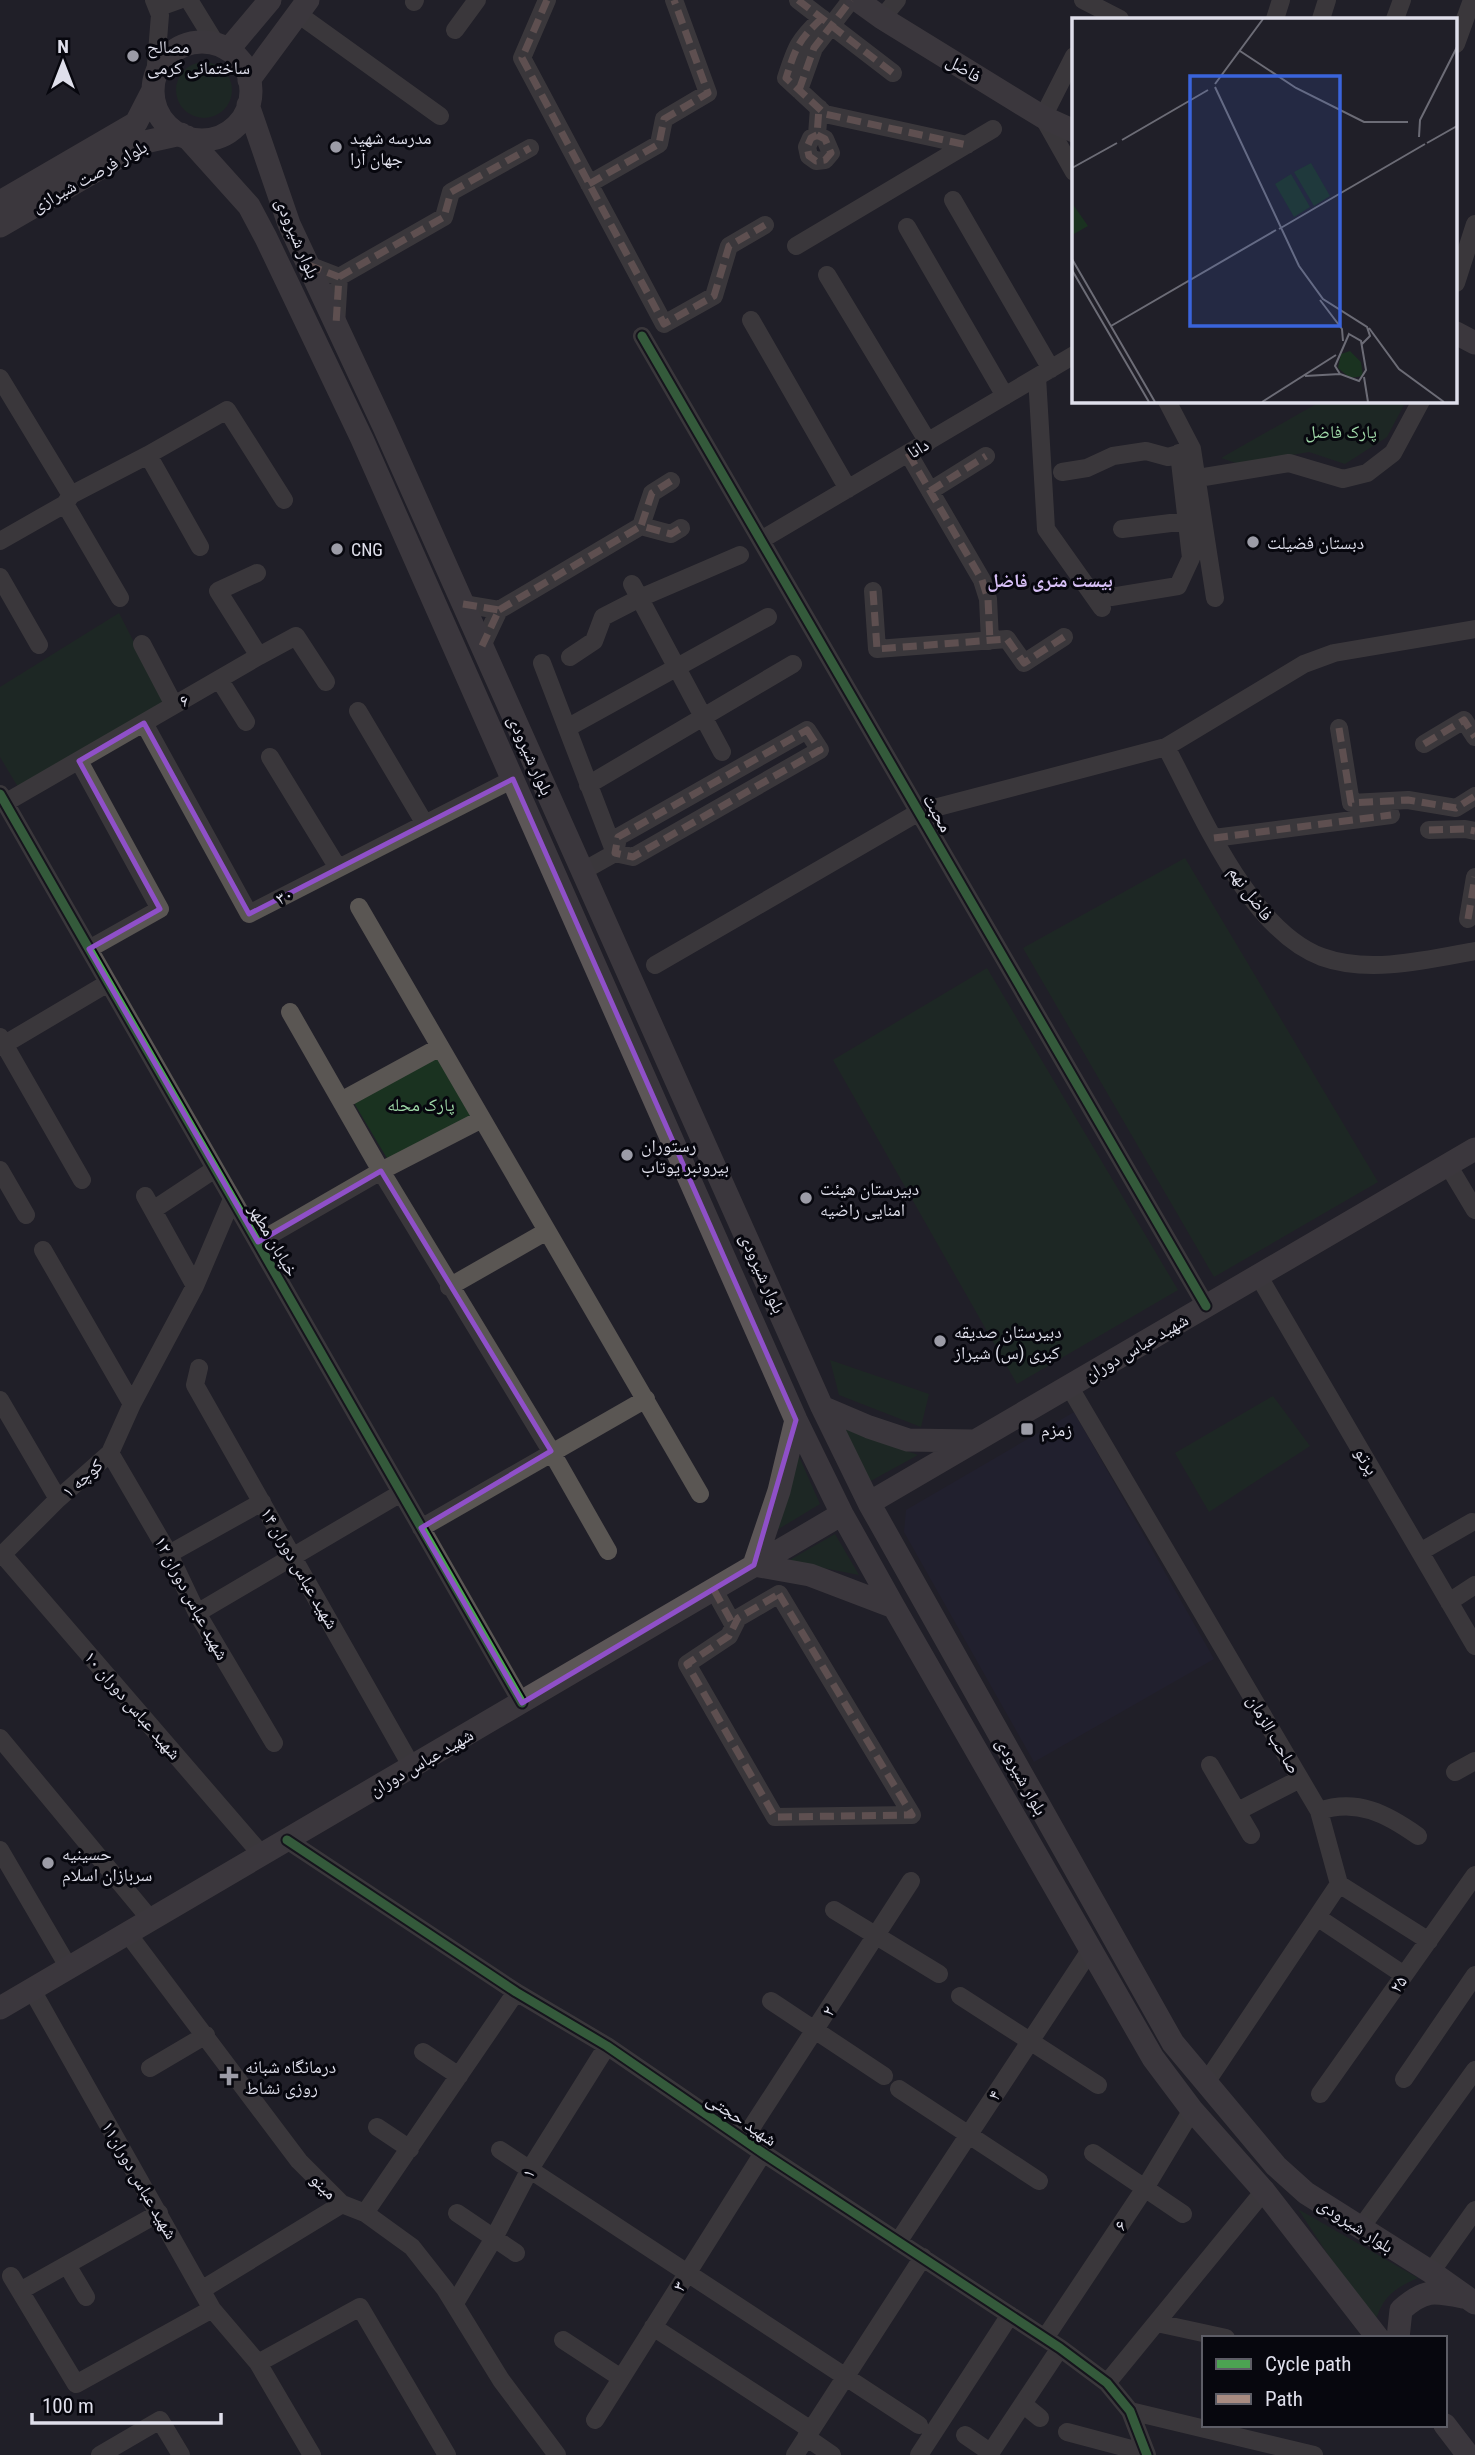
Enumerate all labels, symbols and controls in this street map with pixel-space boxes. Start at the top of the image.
inset map [1072,18,1458,402]
north arrow [28,28,98,98]
text: N [57,35,69,58]
place label: مصالح ساختمانی کرمی [147,36,250,79]
marker: مصالح ساختمانی کرمی [125,48,141,64]
street label: فاضل [942,49,985,88]
place label: مدرسه شهید جهان آرا [350,127,432,170]
street label: بلوار فرصت شیرازی [28,136,151,217]
marker: مدرسه شهید جهان آرا [328,139,344,155]
street label: بلوار شیرودی [271,194,324,282]
park label: پارک فاضل [1305,421,1377,443]
street label: دانا [903,434,933,462]
place label: دبستان فضیلت [1267,532,1364,554]
marker: دبستان فضیلت [1245,534,1261,550]
place label: CNG [351,539,383,560]
marker: CNG [329,541,345,557]
district label: بیست متری فاضل [987,569,1113,592]
street label: ۶ [175,689,193,711]
street label: بلوار شیرودی [503,712,558,799]
street label: محبت [918,790,957,836]
street label: فاضل نهم [1223,862,1278,926]
street label: ۳۰ [272,883,296,909]
park label: پارک محله [387,1094,455,1116]
place label: رستوران بیرونبر یوتاب [641,1135,729,1177]
marker: رستوران بیرونبر یوتاب [619,1147,635,1163]
place label: دبیرستان هیئت امنایی راضیه [820,1178,919,1221]
marker: دبیرستان هیئت امنایی راضیه [798,1190,814,1206]
street label: خیابان مطهر [243,1199,303,1281]
street label: بلوار شیرودی [735,1230,790,1317]
street label: شهید عباس دوران [1080,1309,1192,1386]
place label: دبیرستان صدیقه کبری (س) شیراز [953,1321,1062,1364]
marker: دبیرستان صدیقه کبری (س) شیراز [932,1333,948,1349]
place label: زمزم [1041,1419,1072,1442]
marker: زمزم [1019,1421,1035,1437]
street label: پرتو [1350,1444,1383,1479]
street label: کوچه ۱ [57,1454,108,1502]
street label: شهید عباس دوران ۱۴ [256,1503,343,1633]
street label: شهید عباس دوران ۱۲ [150,1533,233,1664]
street label: شهید عباس دوران ۱۰ [79,1646,186,1764]
street label: صاحب الزمان [1242,1691,1305,1778]
street label: شهید عباس دوران [365,1724,477,1801]
street label: بلوار شیرودی [991,1733,1052,1819]
place label: حسینیه سربازان اسلام [62,1843,152,1887]
marker: حسینیه سربازان اسلام [40,1855,56,1871]
street label: ۲۵ [1385,1971,1411,1997]
street label: ۲ [817,2002,839,2020]
place label: درمانگاه شبانه روزی نشاط [245,2056,336,2099]
marker: درمانگاه شبانه روزی نشاط [219,2066,239,2086]
street label: ۴ [983,2086,1005,2104]
street label: شهید حجتی [702,2088,781,2151]
street label: شهید عباس دوران۱۱ [97,2117,182,2243]
street label: ۱ [517,2164,539,2182]
street label: مینو [306,2169,341,2204]
street label: بلوار شیرودی [1314,2193,1398,2258]
street label: ۶ [1109,2216,1131,2234]
street label: ۳ [668,2277,690,2295]
legend [1202,2336,1447,2427]
text: Cycle path [1265,2352,1351,2376]
scale bar [32,2382,220,2426]
text: Path [1265,2387,1303,2411]
text: 100 m [42,2394,94,2418]

